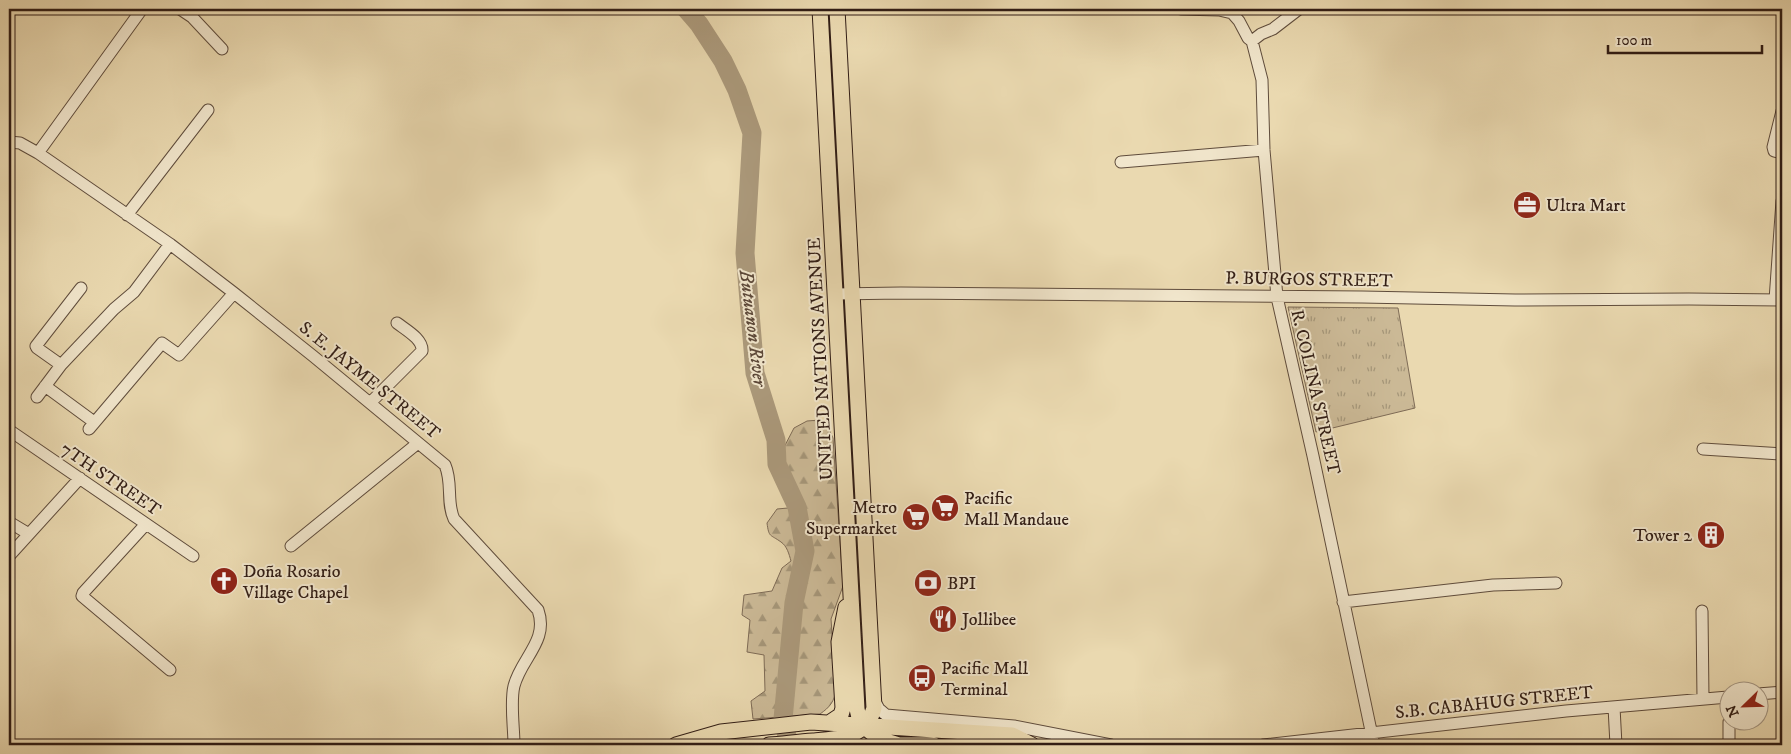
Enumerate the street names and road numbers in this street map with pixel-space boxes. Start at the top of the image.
street label: UNITED NATIONS AVENUE [804,237,838,481]
street label: P. BURGOS STREET [1225,268,1393,292]
street label: R. COLINA STREET [1285,307,1345,477]
street label: S. E. JAYME STREET [294,317,445,445]
street label: 7TH STREET [56,438,165,522]
street label: S.B. CABAHUG STREET [1394,682,1595,724]

